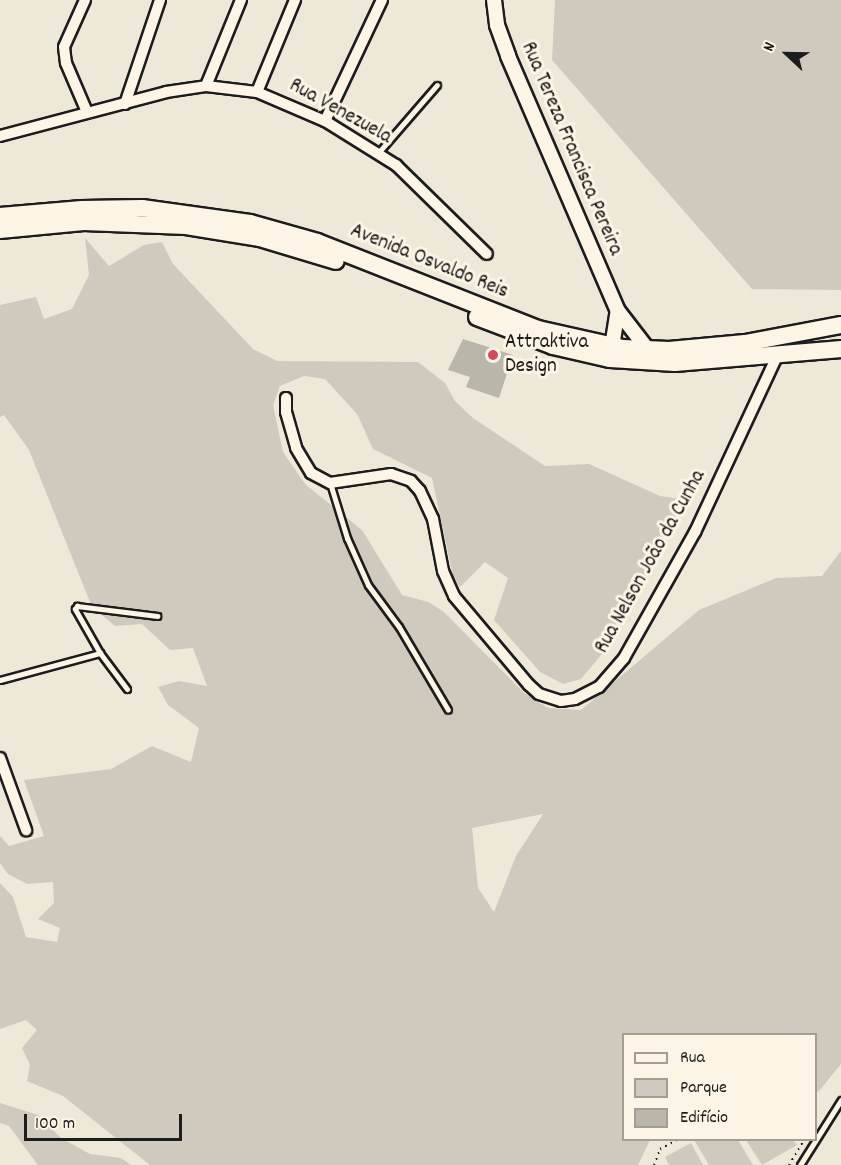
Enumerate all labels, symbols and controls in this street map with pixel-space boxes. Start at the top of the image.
north arrow [757,24,817,84]
street label: Rua Tereza Francisca Pereira [515,38,627,260]
text: N [758,39,782,55]
street label: Rua Venezuela [284,74,396,150]
street label: Avenida Osvaldo Reis [346,219,512,305]
place label: Attraktiva Design [505,330,588,380]
marker: Attraktiva Design [486,348,500,362]
street label: Rua Nelson João da Cunha [590,466,712,658]
legend [622,1033,817,1141]
text: Rua [680,1046,705,1071]
text: Parque [680,1076,727,1101]
scale bar [27,1102,184,1140]
text: Edifício [680,1106,728,1131]
text: 100 m [35,1112,75,1137]

